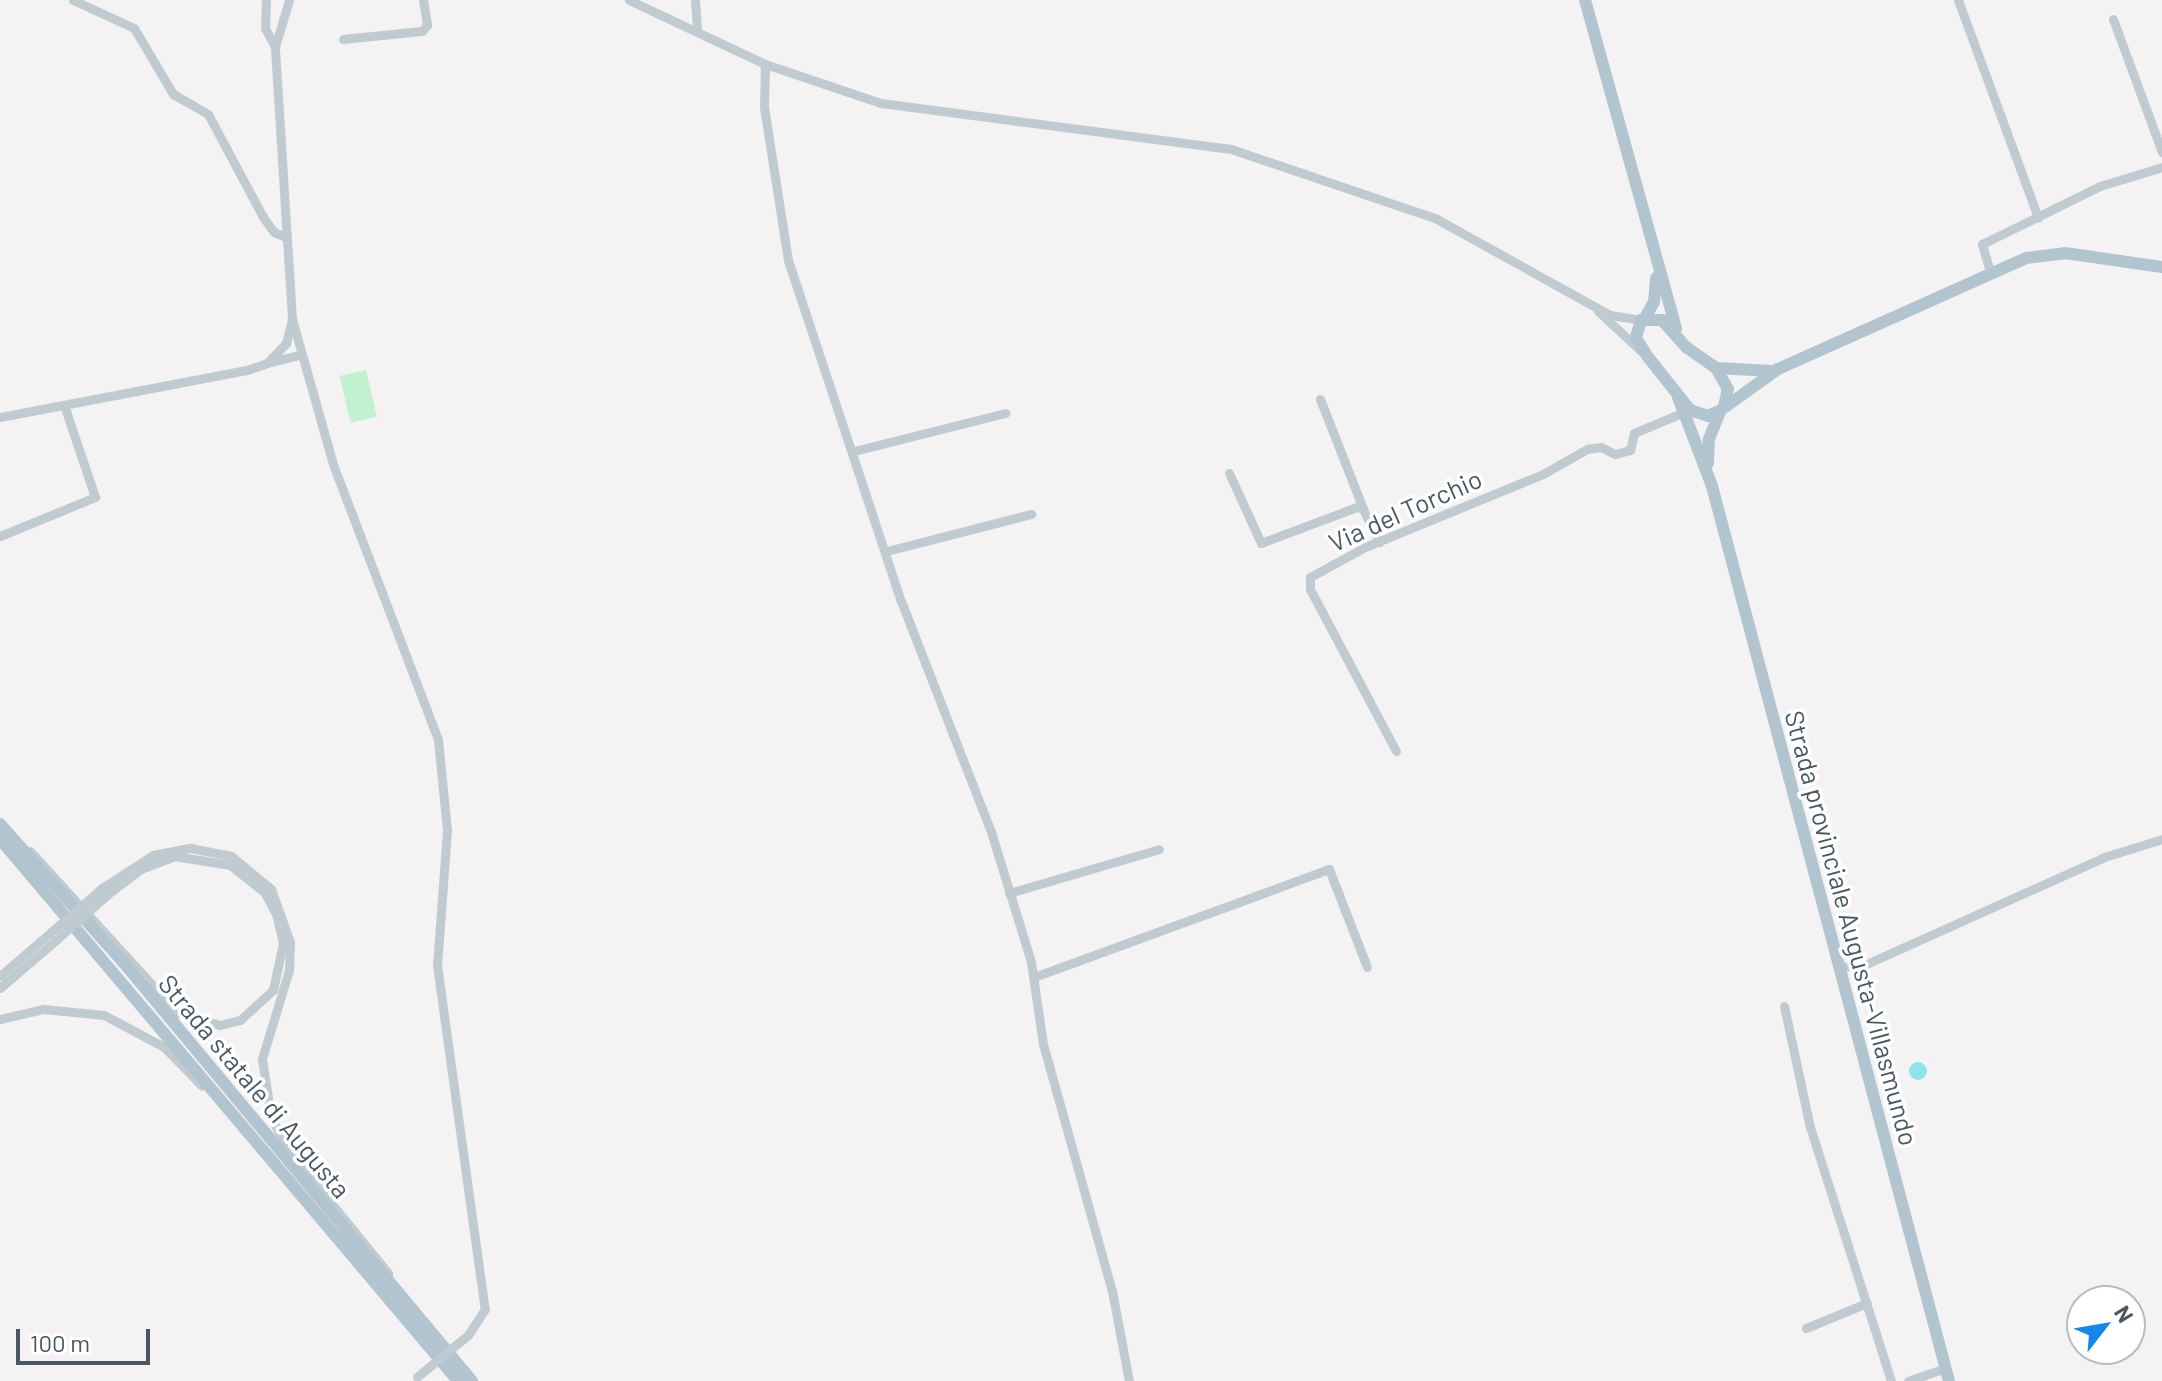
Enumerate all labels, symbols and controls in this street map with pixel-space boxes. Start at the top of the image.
street label: Via del Torchio [1324,462,1486,558]
street label: Strada provinciale Augusta-Villasmundo [1779,707,1925,1149]
street label: Strada statale di Augusta [152,968,358,1204]
north arrow [2066,1285,2146,1365]
text: N [2110,1301,2140,1327]
scale bar [20,1313,154,1363]
text: 100 m [30,1328,90,1357]

